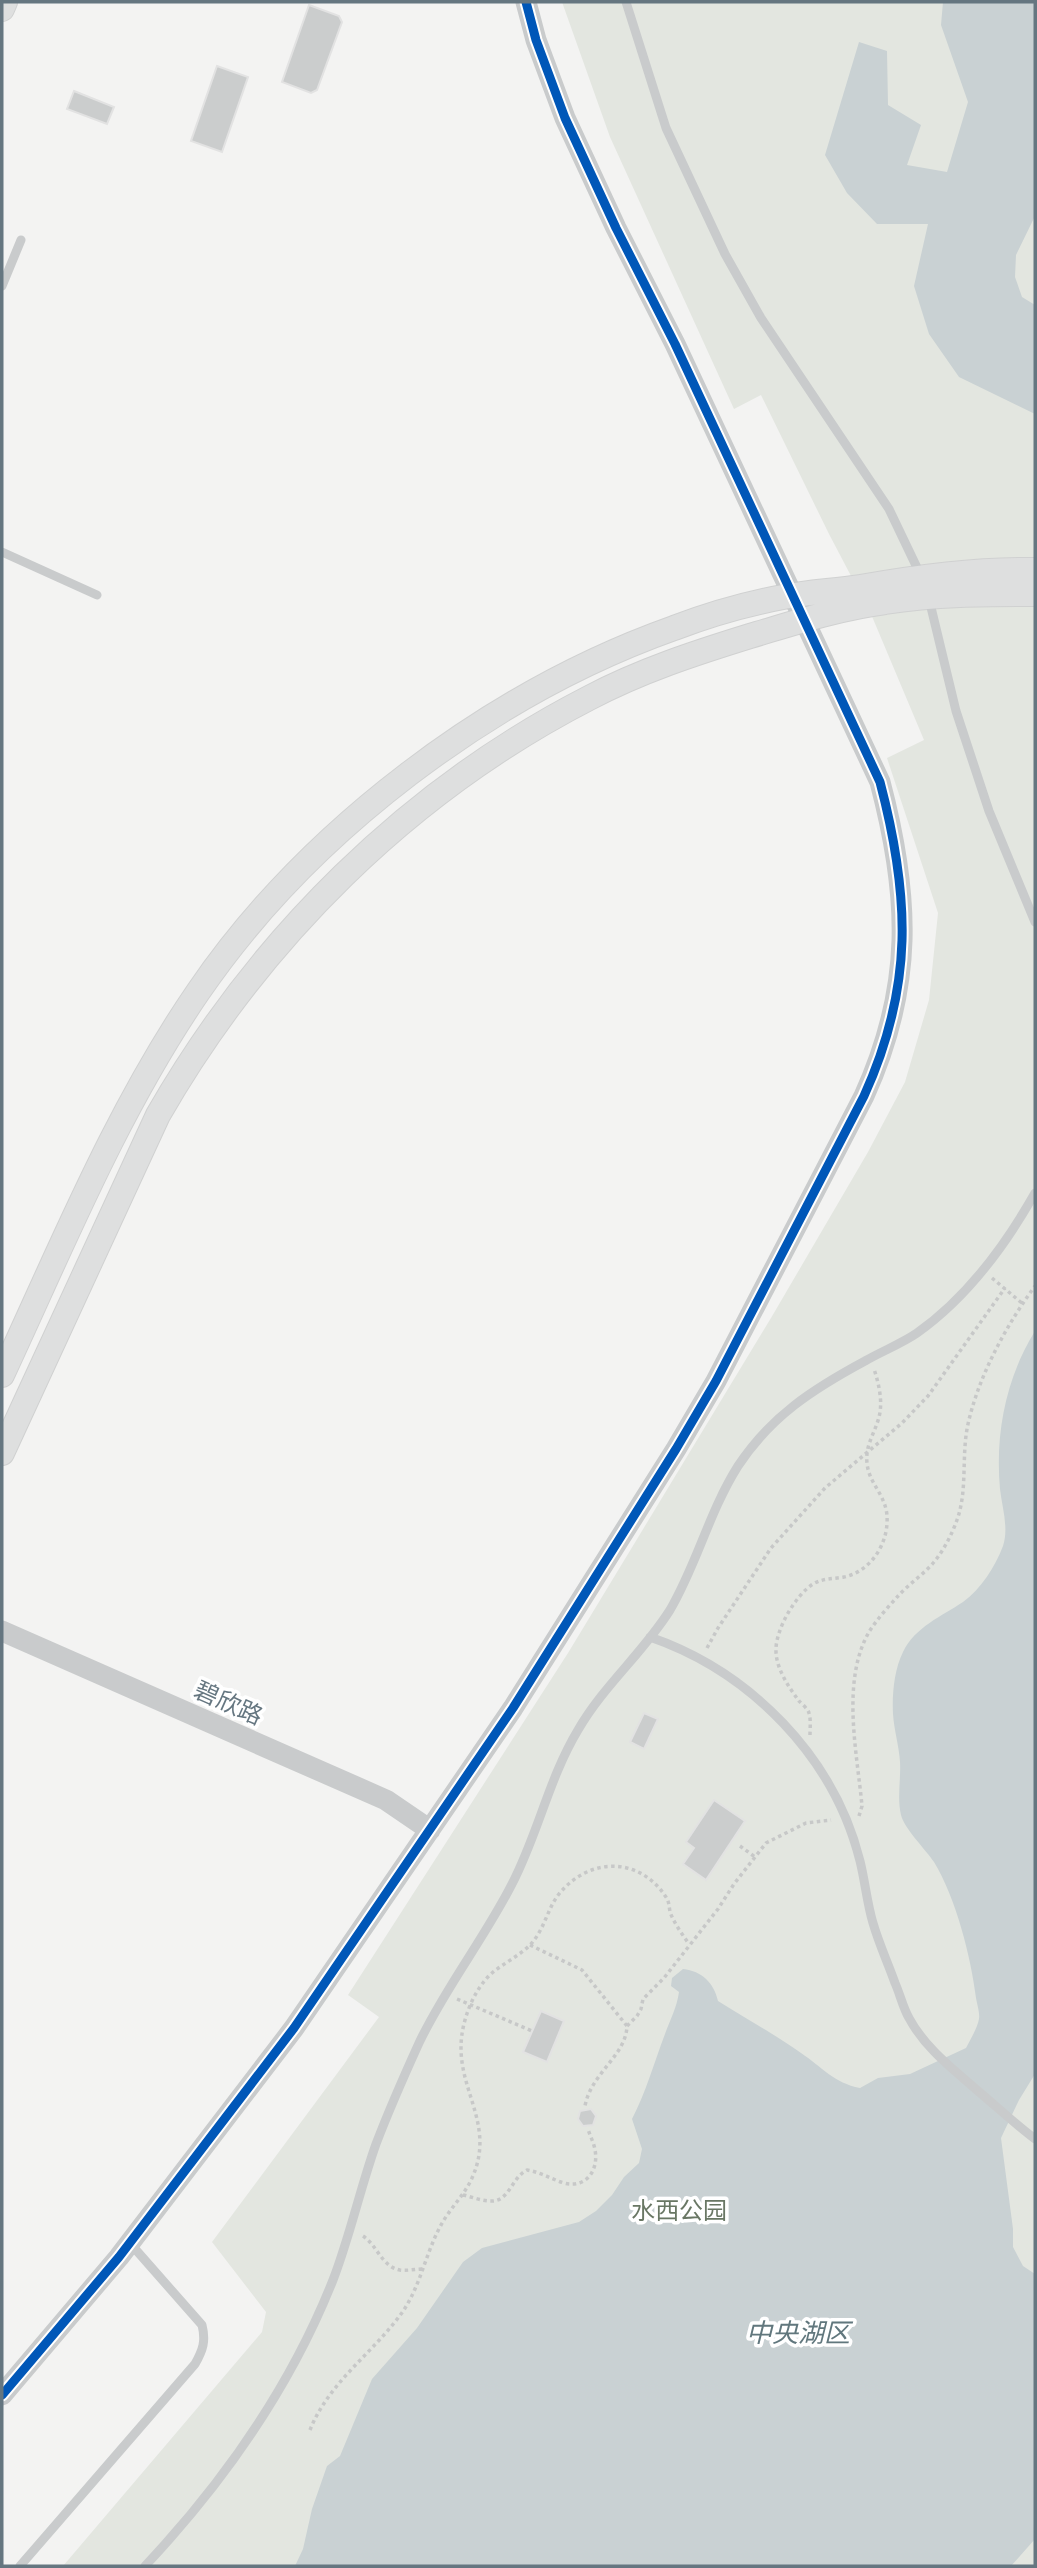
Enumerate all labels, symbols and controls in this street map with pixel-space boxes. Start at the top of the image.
street label: 碧欣路 [189,1672,269,1732]
park label: 水西公园 [631,2193,727,2226]
water label: 中央湖区 [746,2314,854,2350]

